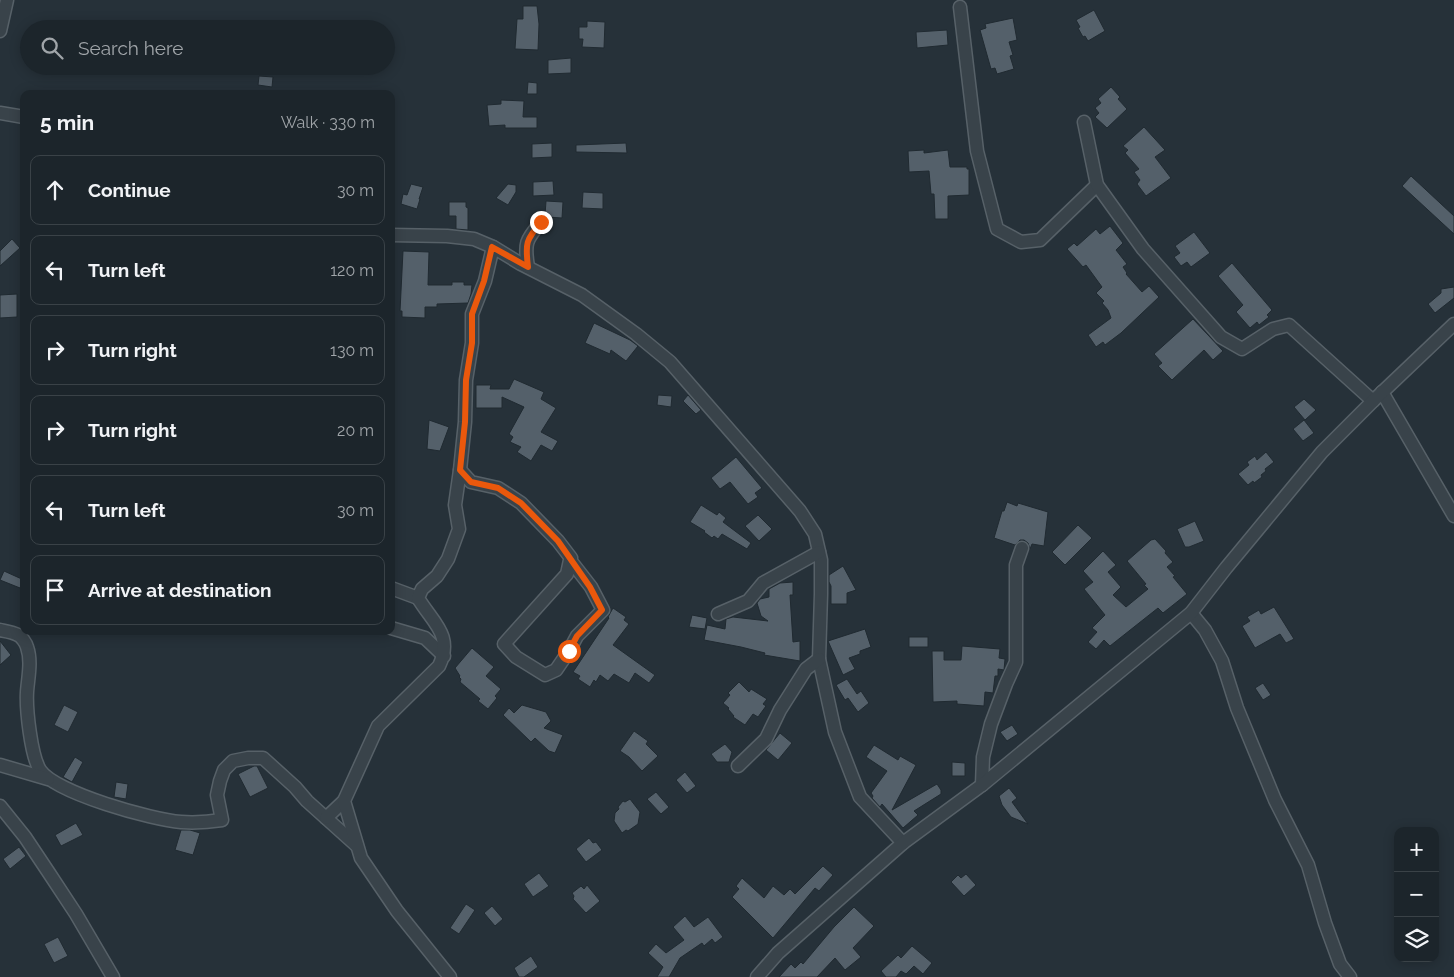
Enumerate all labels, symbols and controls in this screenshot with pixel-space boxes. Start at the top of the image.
search box [20,20,395,75]
icon: search [38,34,66,62]
text: Search here [78,37,184,59]
text: 5 min [40,110,94,135]
text: Walk · 330 m [281,113,375,132]
icon: ahead [41,176,69,204]
text: Continue [88,179,171,201]
text: 30 m [337,181,374,200]
route end [530,211,553,234]
icon: left [41,256,69,284]
text: Turn left [88,259,165,281]
text: 120 m [330,261,374,280]
icon: right [41,336,69,364]
text: Turn right [88,339,177,361]
text: 130 m [330,341,374,360]
icon: right [41,416,69,444]
text: Turn right [88,419,177,441]
text: 20 m [337,421,374,440]
icon: left [41,496,69,524]
text: Turn left [88,499,165,521]
text: 30 m [337,501,374,520]
icon: arrive [41,576,69,604]
text: Arrive at destination [88,579,272,601]
route start [558,640,581,663]
map controls [1394,827,1439,962]
button: + [1394,827,1439,872]
button: − [1394,872,1439,917]
button: layers [1394,917,1439,962]

